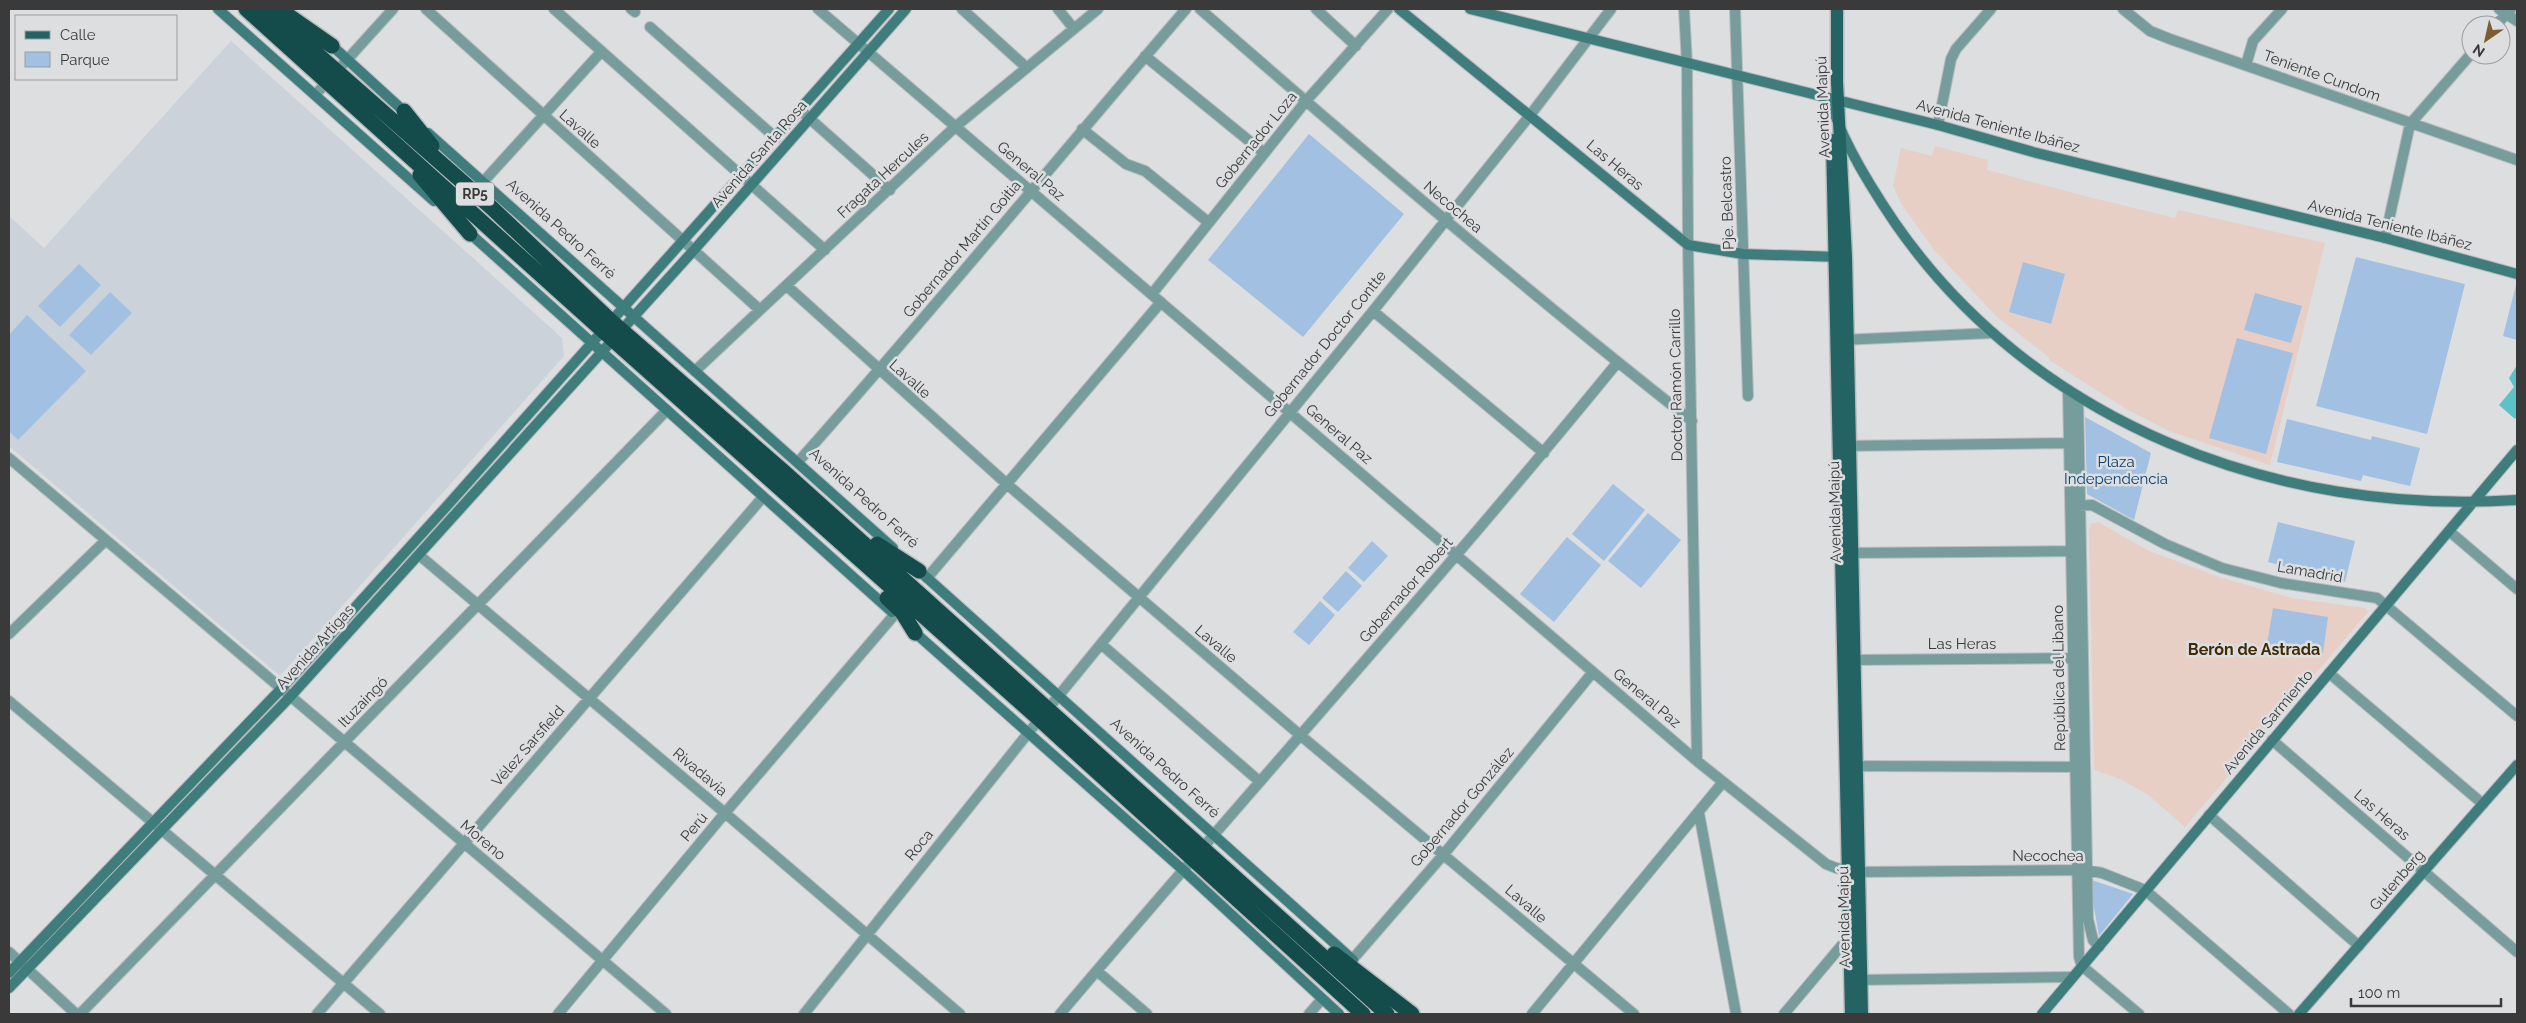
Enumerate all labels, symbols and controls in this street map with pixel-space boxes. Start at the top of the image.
legend [15,15,178,80]
north arrow [2461,15,2511,65]
text: Calle [60,26,96,44]
text: N [2470,41,2488,60]
street label: Teniente Cundom [2261,46,2383,106]
text: Parque [60,51,110,69]
street label: Avenida Maipú [1812,56,1834,158]
street label: Gobernador Loza [1211,88,1301,192]
street label: Avenida Teniente Ibáñez [1914,96,2082,156]
street label: Avenida Santa Rosa [707,97,811,211]
street label: Lavalle [556,106,605,152]
street label: Fragata Hercules [834,128,932,222]
street label: Las Heras [1583,136,1647,194]
street label: General Paz [994,138,1068,204]
street label: Pje. Belcastro [1716,156,1738,250]
street label: Avenida Pedro Ferré [503,175,620,283]
street label: Gobernador Martín Goitia [899,177,1025,321]
street label: Necochea [1420,177,1486,237]
road number: RP5 [456,182,494,205]
street label: Avenida Teniente Ibáñez [2306,196,2474,254]
street label: Gobernador Doctor Contte [1260,267,1390,421]
street label: Doctor Ramón Carrillo [1666,308,1686,462]
street label: Lavalle [886,356,935,402]
street label: General Paz [1302,400,1376,468]
street label: Avenida Pedro Ferré [806,444,923,552]
park label: Plaza Independencia [2064,453,2168,488]
street label: Avenida Maipú [1825,461,1845,563]
street label: Gobernador Robert [1355,534,1457,646]
street label: Lamadrid [2276,557,2344,587]
street label: Avenida Artigas [272,601,358,693]
street label: República del Libano [2049,605,2069,751]
street label: Lavalle [1191,621,1241,667]
street label: Las Heras [1928,635,1996,653]
district label: Berón de Astrada [2188,640,2320,659]
street label: General Paz [1610,665,1684,731]
street label: Avenida Sarmiento [2219,666,2317,778]
street label: Ituzaingó [335,673,392,731]
street label: Vélez Sarsfield [488,702,568,790]
street label: Avenida Pedro Ferré [1107,714,1224,822]
street label: Gobernador González [1407,743,1517,871]
street label: Rivadavia [669,744,731,800]
street label: Las Heras [2350,786,2414,844]
street label: Perú [677,809,711,845]
street label: Moreno [457,816,509,864]
street label: Roca [901,826,937,864]
street label: Gutenberg [2366,846,2428,914]
street label: Necochea [2012,847,2084,865]
street label: Avenida Maipú [1834,866,1854,968]
street label: Lavalle [1501,881,1551,927]
scale bar [2351,976,2501,1008]
text: 100 m [2358,984,2400,1002]

